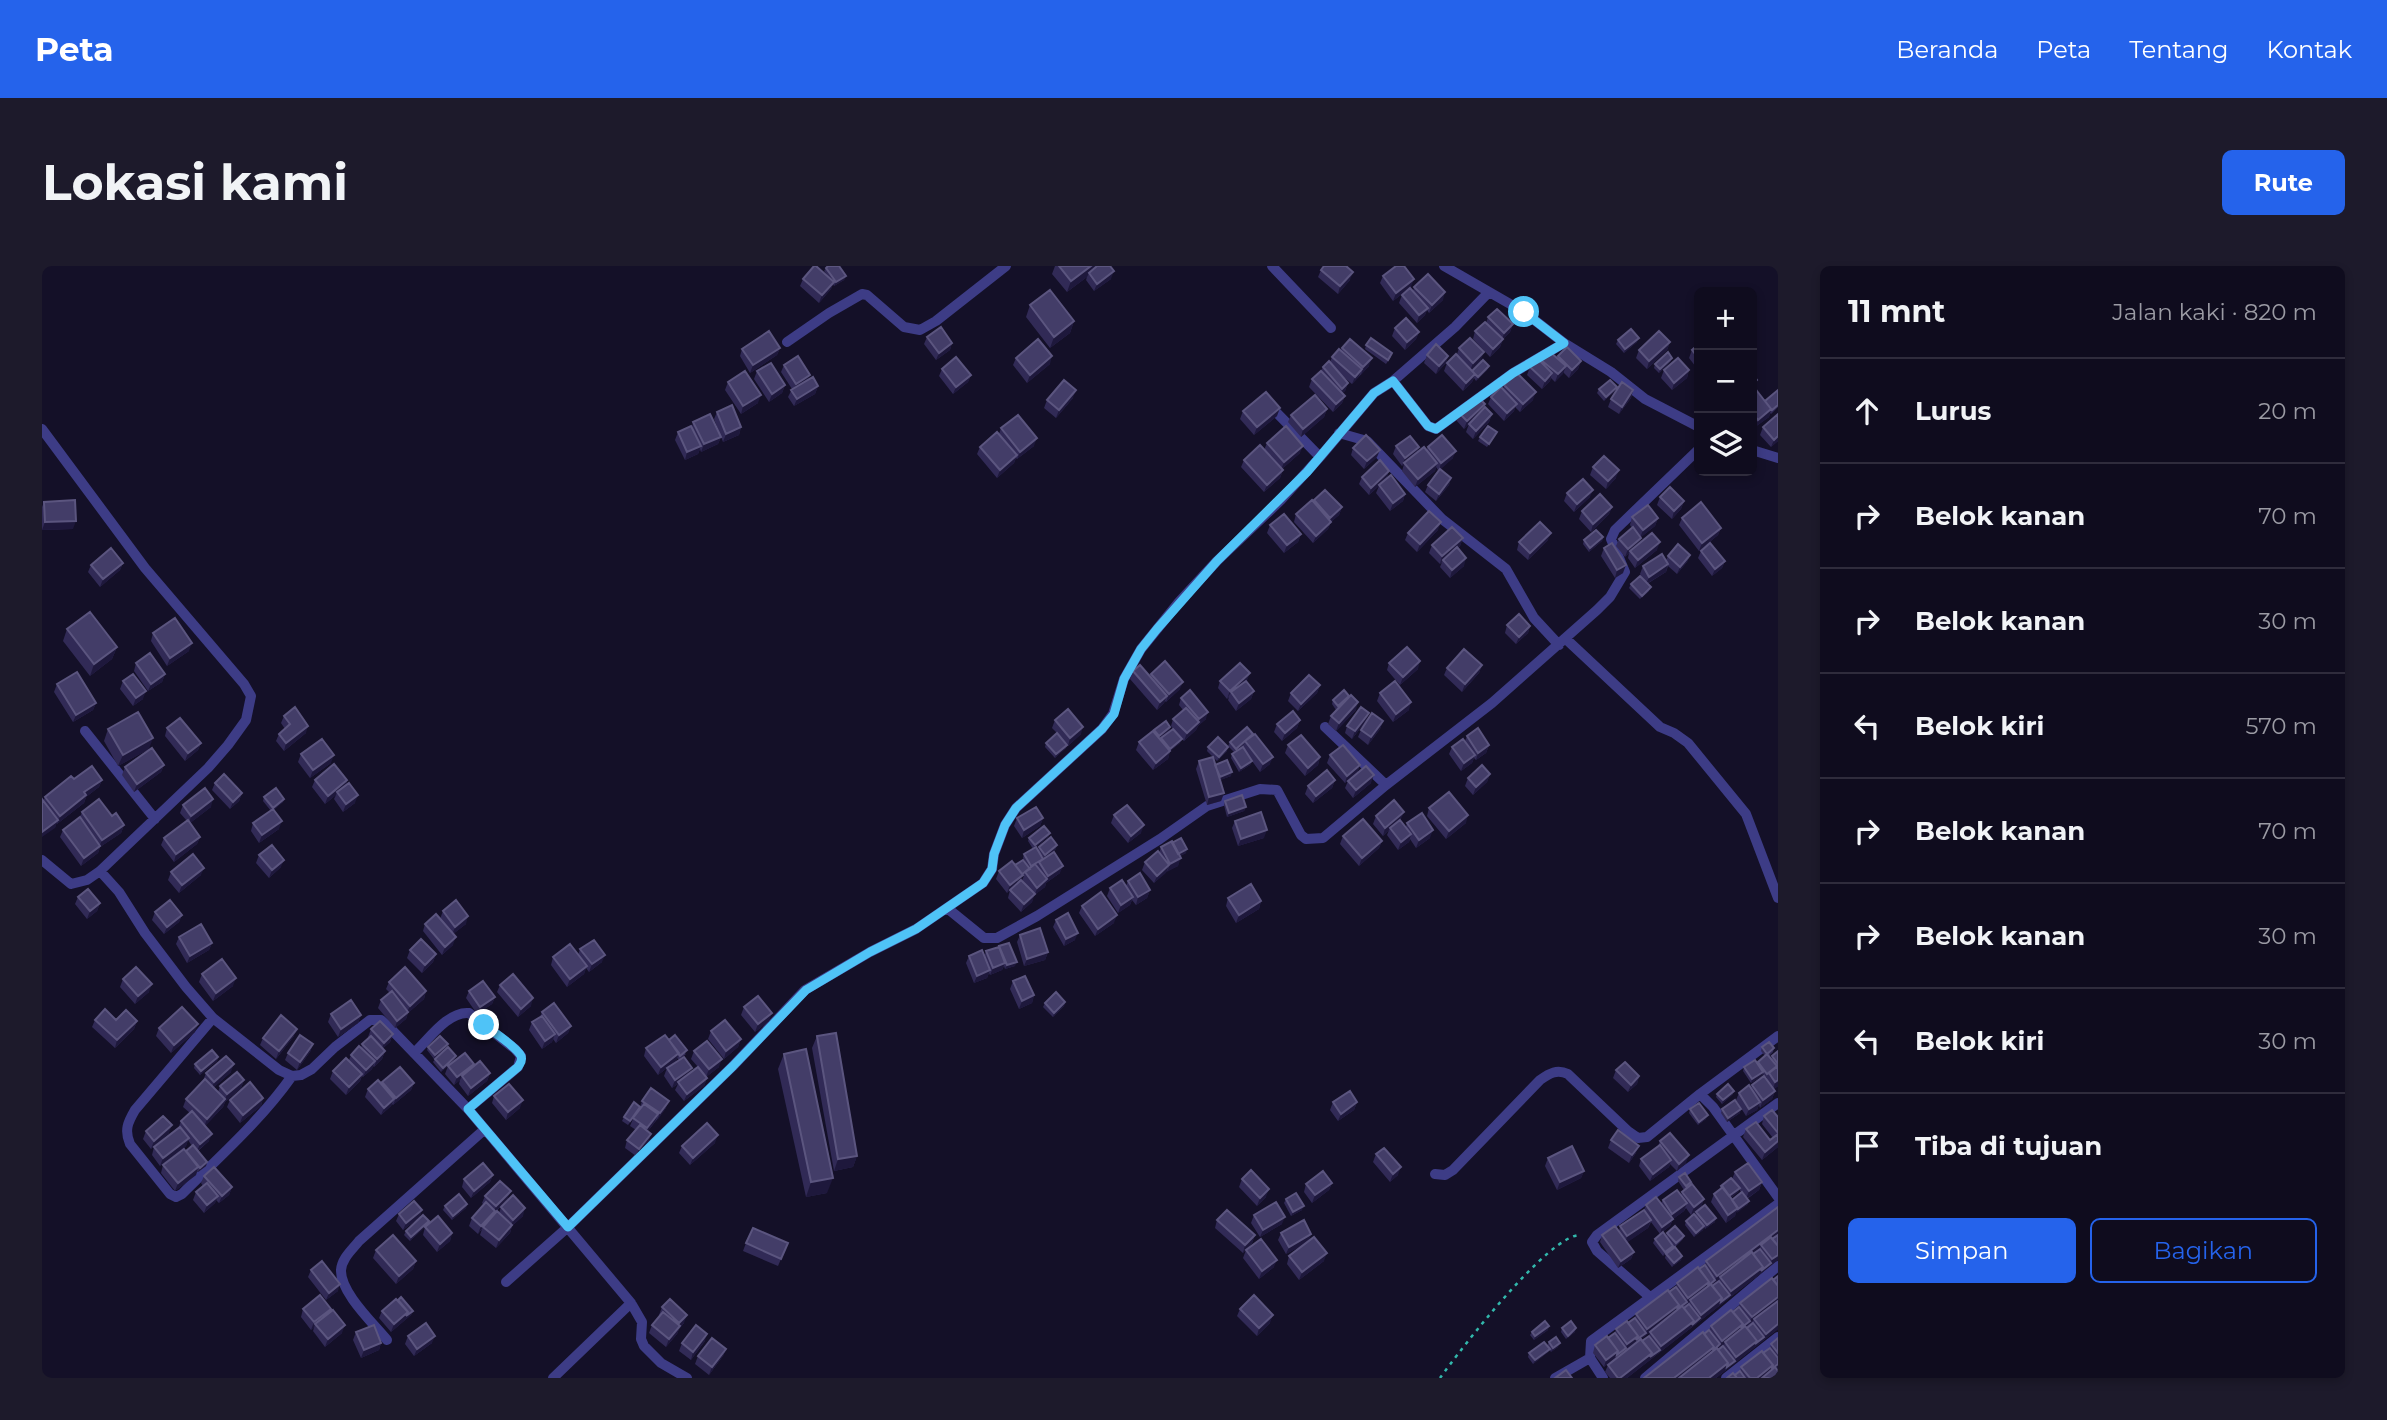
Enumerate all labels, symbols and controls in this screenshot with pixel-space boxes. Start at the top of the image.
text: Peta [35,29,114,69]
text: Beranda [1896,35,1998,64]
text: Peta [2036,35,2091,64]
text: Tentang [2129,35,2228,64]
text: Kontak [2266,35,2352,64]
button: Rute [2222,150,2345,215]
text: Lokasi kami [42,153,348,212]
map controls [1694,287,1757,476]
button: + [1694,287,1757,350]
text: 11 mnt [1848,293,1945,330]
route start [1508,296,1539,327]
text: Jalan kaki · 820 m [2112,298,2317,326]
button: − [1694,350,1757,413]
icon: ahead [1848,392,1886,430]
text: Lurus [1915,395,1991,427]
text: 20 m [2258,397,2317,425]
button: layers [1694,413,1757,476]
icon: right [1848,497,1886,535]
text: Belok kanan [1915,500,2085,532]
text: 70 m [2258,502,2317,530]
icon: right [1848,602,1886,640]
text: Belok kanan [1915,605,2085,637]
text: 30 m [2258,607,2317,635]
icon: left [1848,707,1886,745]
text: Belok kiri [1915,710,2044,742]
text: 570 m [2246,712,2317,740]
icon: right [1848,812,1886,850]
text: Belok kanan [1915,815,2085,847]
text: 70 m [2258,817,2317,845]
icon: right [1848,917,1886,955]
text: Belok kanan [1915,920,2085,952]
text: 30 m [2258,922,2317,950]
route end [468,1009,499,1040]
icon: left [1848,1022,1886,1060]
text: Belok kiri [1915,1025,2044,1057]
text: 30 m [2258,1027,2317,1055]
icon: arrive [1848,1127,1886,1165]
text: Tiba di tujuan [1915,1130,2102,1162]
button: Simpan [1848,1218,2076,1283]
button: Bagikan [2090,1218,2317,1283]

